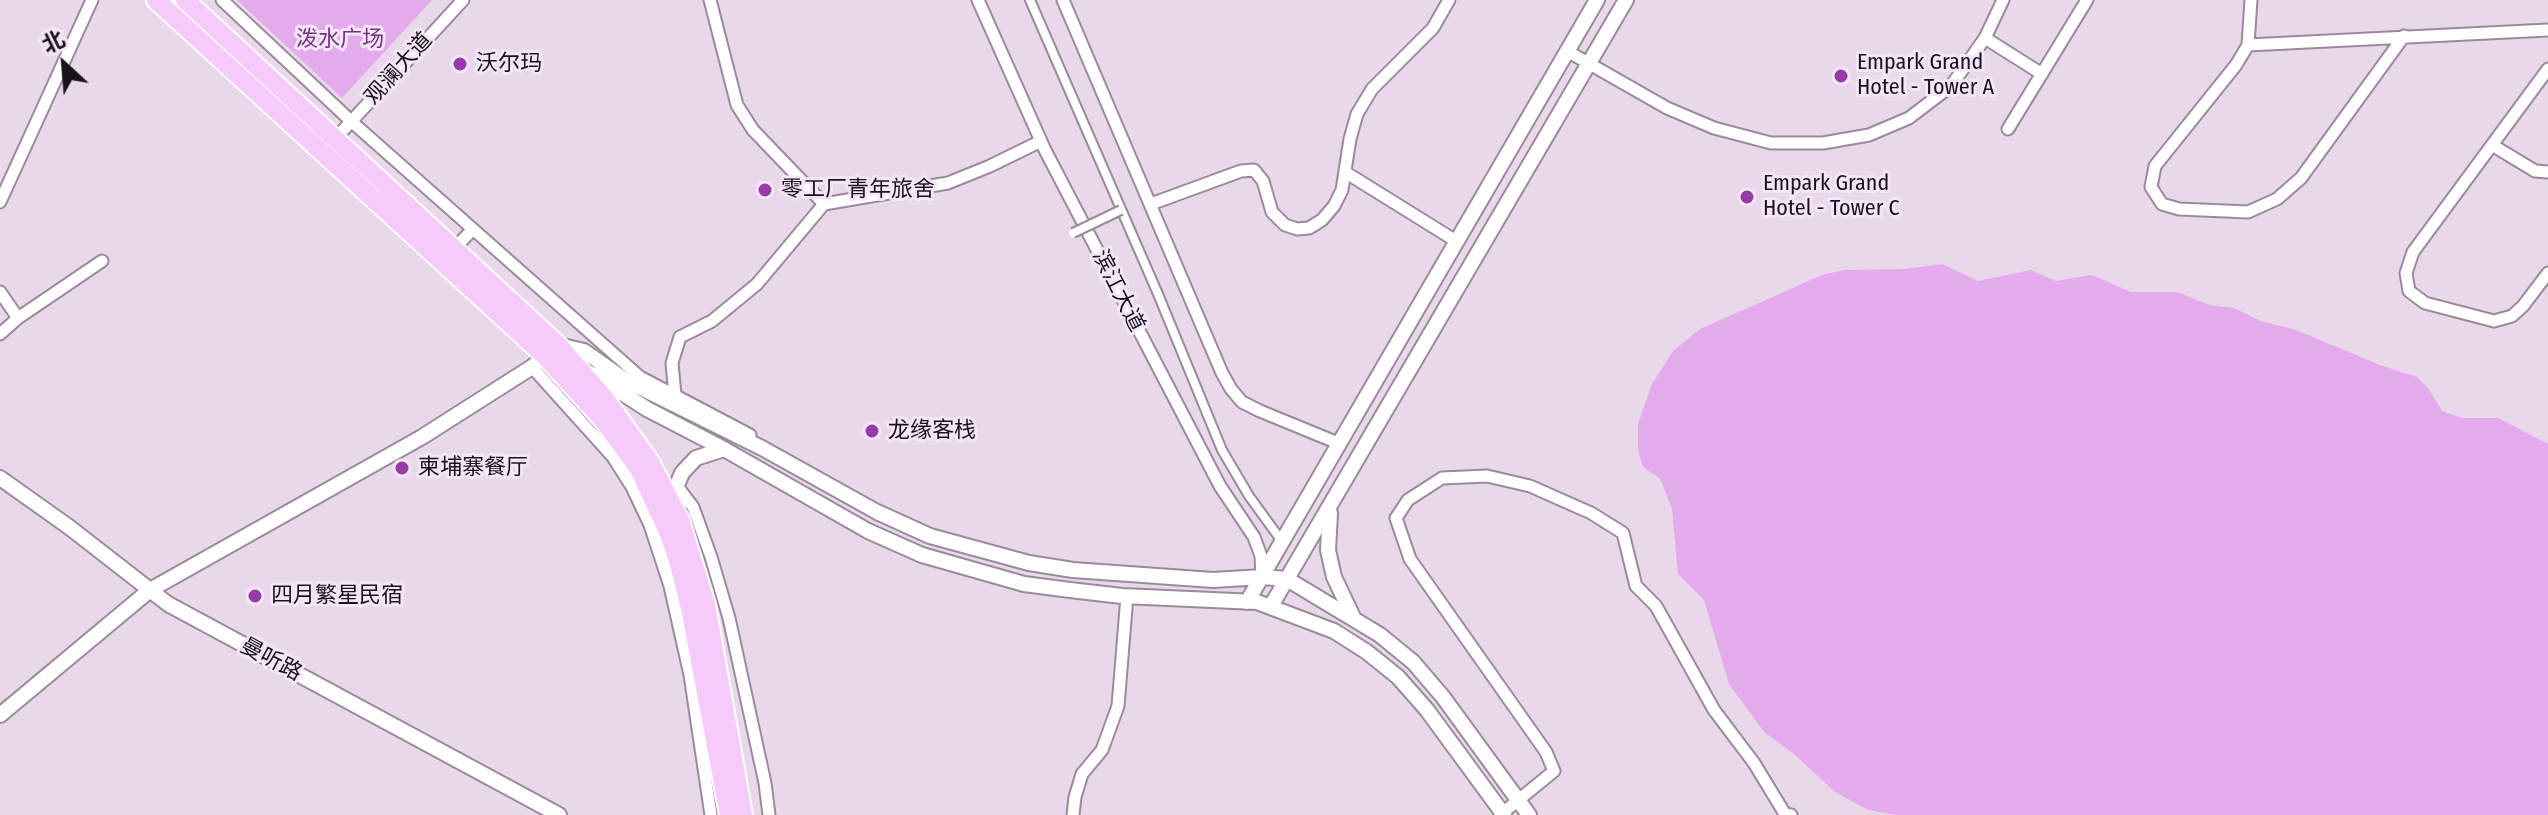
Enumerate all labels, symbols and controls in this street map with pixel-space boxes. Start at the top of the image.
north arrow [24,24,104,104]
text: 北 [37,25,69,59]
park label: 泼水广场 [296,27,384,53]
street label: 观澜大道 [360,27,438,111]
place label: Empark Grand Hotel - Tower A [1857,50,1994,102]
place label: 沃尔玛 [476,51,542,77]
marker: 沃尔玛 [451,55,469,73]
marker: Empark Grand Hotel - Tower A [1832,67,1850,85]
place label: Empark Grand Hotel - Tower C [1763,171,1900,222]
place label: 零工厂青年旅舍 [781,177,935,203]
marker: 零工厂青年旅舍 [756,181,774,199]
marker: Empark Grand Hotel - Tower C [1738,188,1756,206]
street label: 滨江大道 [1086,246,1150,336]
place label: 龙缘客栈 [888,418,976,444]
marker: 龙缘客栈 [863,422,881,440]
place label: 柬埔寨餐厅 [418,455,528,481]
marker: 柬埔寨餐厅 [393,459,411,477]
place label: 四月繁星民宿 [271,583,403,609]
marker: 四月繁星民宿 [246,587,264,605]
street label: 曼听路 [236,633,306,687]

